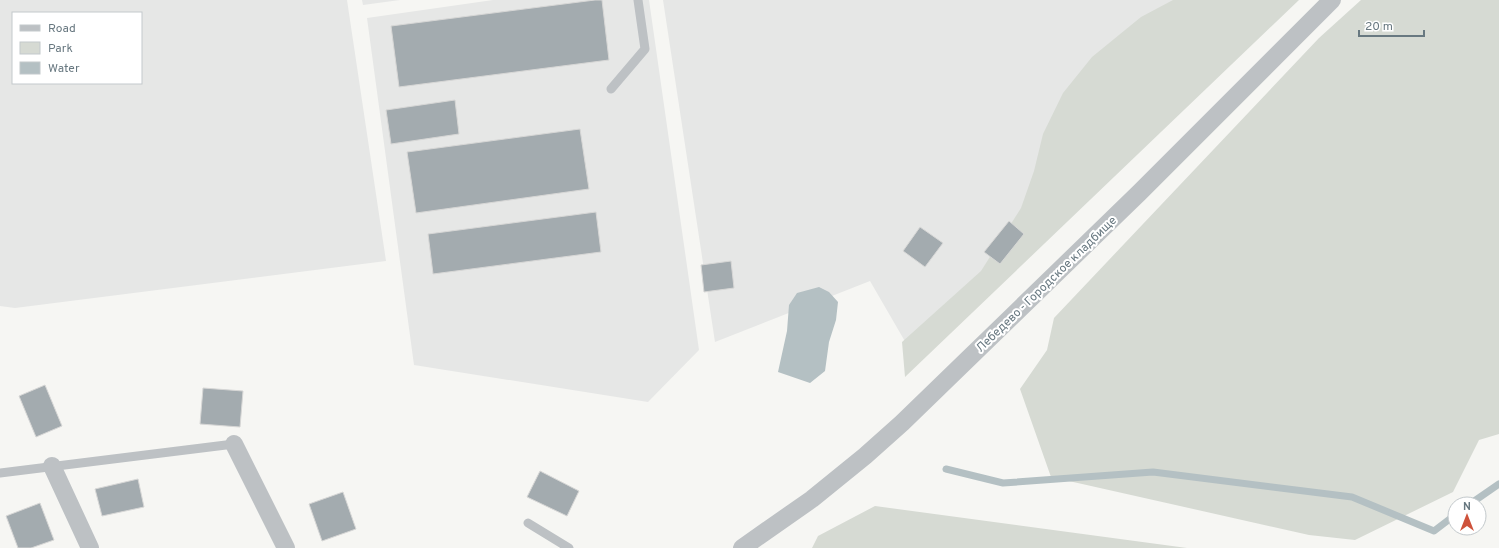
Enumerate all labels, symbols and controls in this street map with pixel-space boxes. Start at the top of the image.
legend [12,12,142,84]
scale bar [1359,12,1424,38]
text: 20 m [1365,19,1393,35]
text: Road [48,21,76,37]
text: Park [48,41,73,57]
text: Water [48,61,80,77]
street label: Лебедево - Городское кладбище [973,213,1121,356]
north arrow [1447,496,1487,536]
text: N [1463,500,1471,514]

